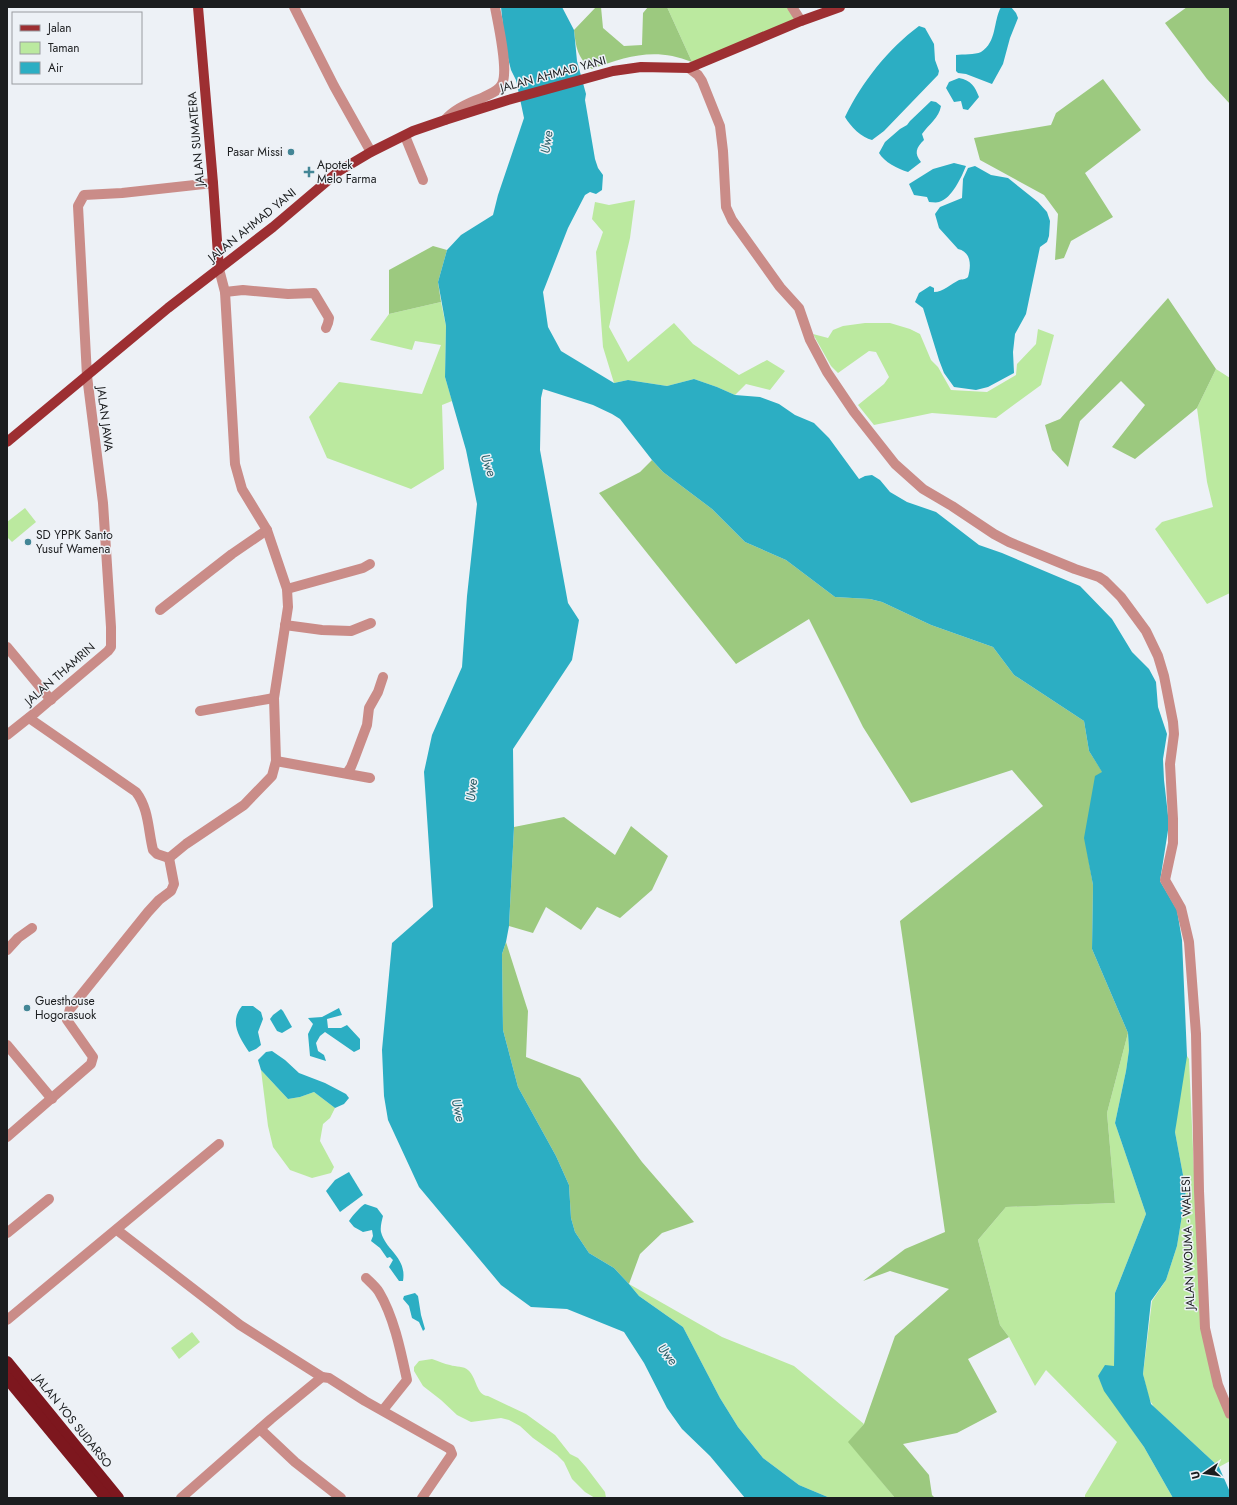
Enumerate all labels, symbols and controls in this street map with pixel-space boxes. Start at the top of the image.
legend [12,12,142,84]
text: Jalan [46,19,71,37]
text: Taman [48,39,80,57]
street label: JALAN AHMAD YANI [496,51,608,97]
text: Air [48,59,64,77]
street label: JALAN SUMATERA [183,91,209,189]
water label: Uwe [536,129,558,155]
place label: Pasar Missi [227,143,283,161]
marker: Pasar Missi [286,147,296,157]
place label: Apotek Melo Farma [317,156,377,188]
marker: Apotek Melo Farma [304,167,314,177]
street label: JALAN AHMAD YANI [202,184,300,268]
street label: JALAN JAWA [92,383,118,453]
water label: Uwe [476,451,502,480]
place label: SD YPPK Santo Yusuf Wamena [36,526,113,558]
marker: SD YPPK Santo Yusuf Wamena [23,537,33,547]
street label: JALAN THAMRIN [19,638,99,711]
water label: Uwe [461,777,482,802]
place label: Guesthouse Hogorasuok [35,992,97,1024]
marker: Guesthouse Hogorasuok [22,1003,32,1013]
water label: Uwe [447,1097,470,1124]
street label: JALAN WOUMA - WALESI [1177,1176,1199,1312]
water label: Uwe [653,1339,682,1370]
street label: JALAN YOS SUDARSO [28,1369,116,1472]
north arrow [1185,1453,1225,1493]
text: U [1187,1470,1204,1481]

